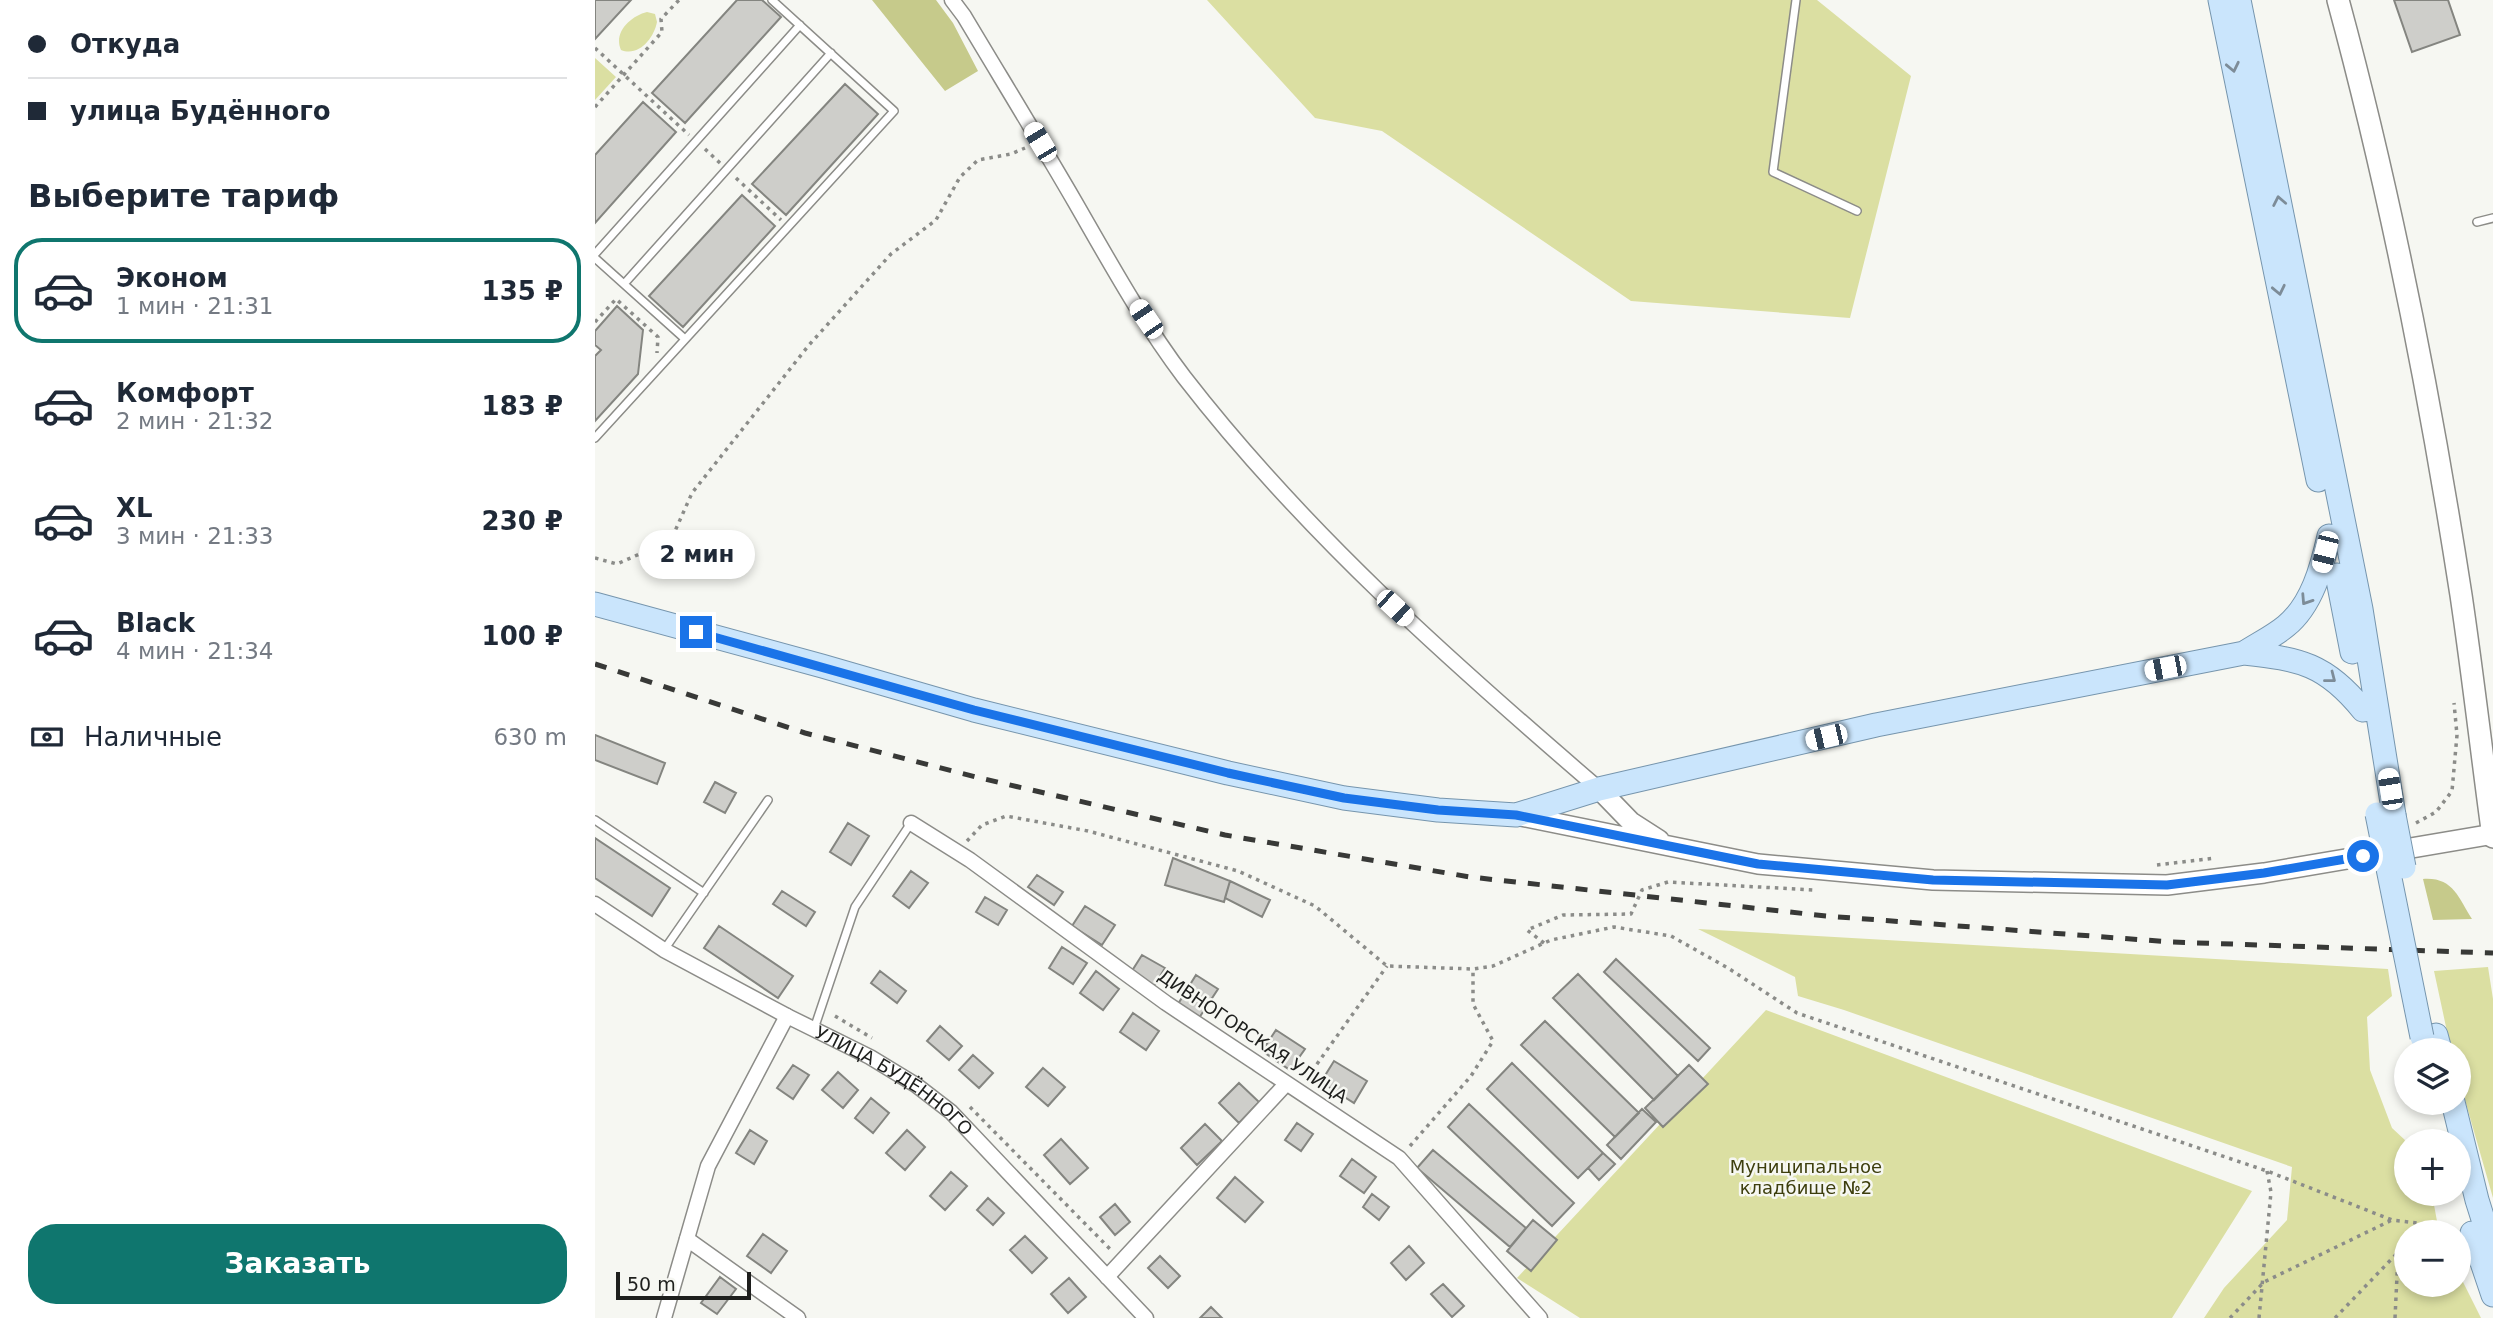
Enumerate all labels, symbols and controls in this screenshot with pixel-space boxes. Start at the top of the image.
text: Откуда [70,29,180,59]
one-way arrow [2225,61,2240,73]
text: улица Будённого [70,96,331,126]
car [1021,119,1060,165]
text: Выберите тариф [28,177,339,215]
one-way arrow [2272,195,2287,207]
icon: car [32,259,95,322]
text: Эконом [116,263,228,293]
text: 135 ₽ [482,276,563,306]
one-way arrow [2270,284,2285,296]
text: 1 мин · 21:31 [116,293,274,319]
car [1126,296,1167,342]
icon: car [32,374,95,437]
text: Комфорт [116,378,254,408]
text: 183 ₽ [482,391,563,421]
text: 2 мин · 21:32 [116,408,274,434]
icon: car [32,489,95,552]
text: XL [116,493,153,523]
text: 230 ₽ [482,506,563,536]
text: 3 мин · 21:33 [116,523,274,549]
car [2310,529,2341,575]
callout: 2 мин [638,530,754,580]
text: 2 мин [660,541,734,567]
car [1373,586,1418,630]
one-way arrow [2301,592,2314,605]
icon: car [32,604,95,667]
text: Black [116,608,195,638]
route end [680,616,712,648]
text: 100 ₽ [482,621,563,651]
text: 4 мин · 21:34 [116,638,274,664]
car [2143,654,2188,682]
one-way arrow [2323,670,2336,683]
icon: cash [28,718,66,756]
text: Наличные [84,722,222,752]
car [1804,722,1849,752]
text: 630 m [493,724,567,750]
car [2377,767,2404,811]
route start [2347,840,2379,872]
street label: ДИВНОГОРСКАЯ УЛИЦА [1154,965,1352,1108]
street label: УЛИЦА БУДЁННОГО [812,1021,978,1139]
map controls [2394,1038,2471,1297]
button: layers [2394,1038,2471,1115]
button: + [2394,1129,2471,1206]
park label: Муниципальное кладбище №2 [1730,1156,1882,1198]
button: − [2394,1220,2471,1297]
button: Заказать [28,1224,567,1304]
scale bar [616,1269,751,1301]
text: 50 m [627,1273,676,1295]

